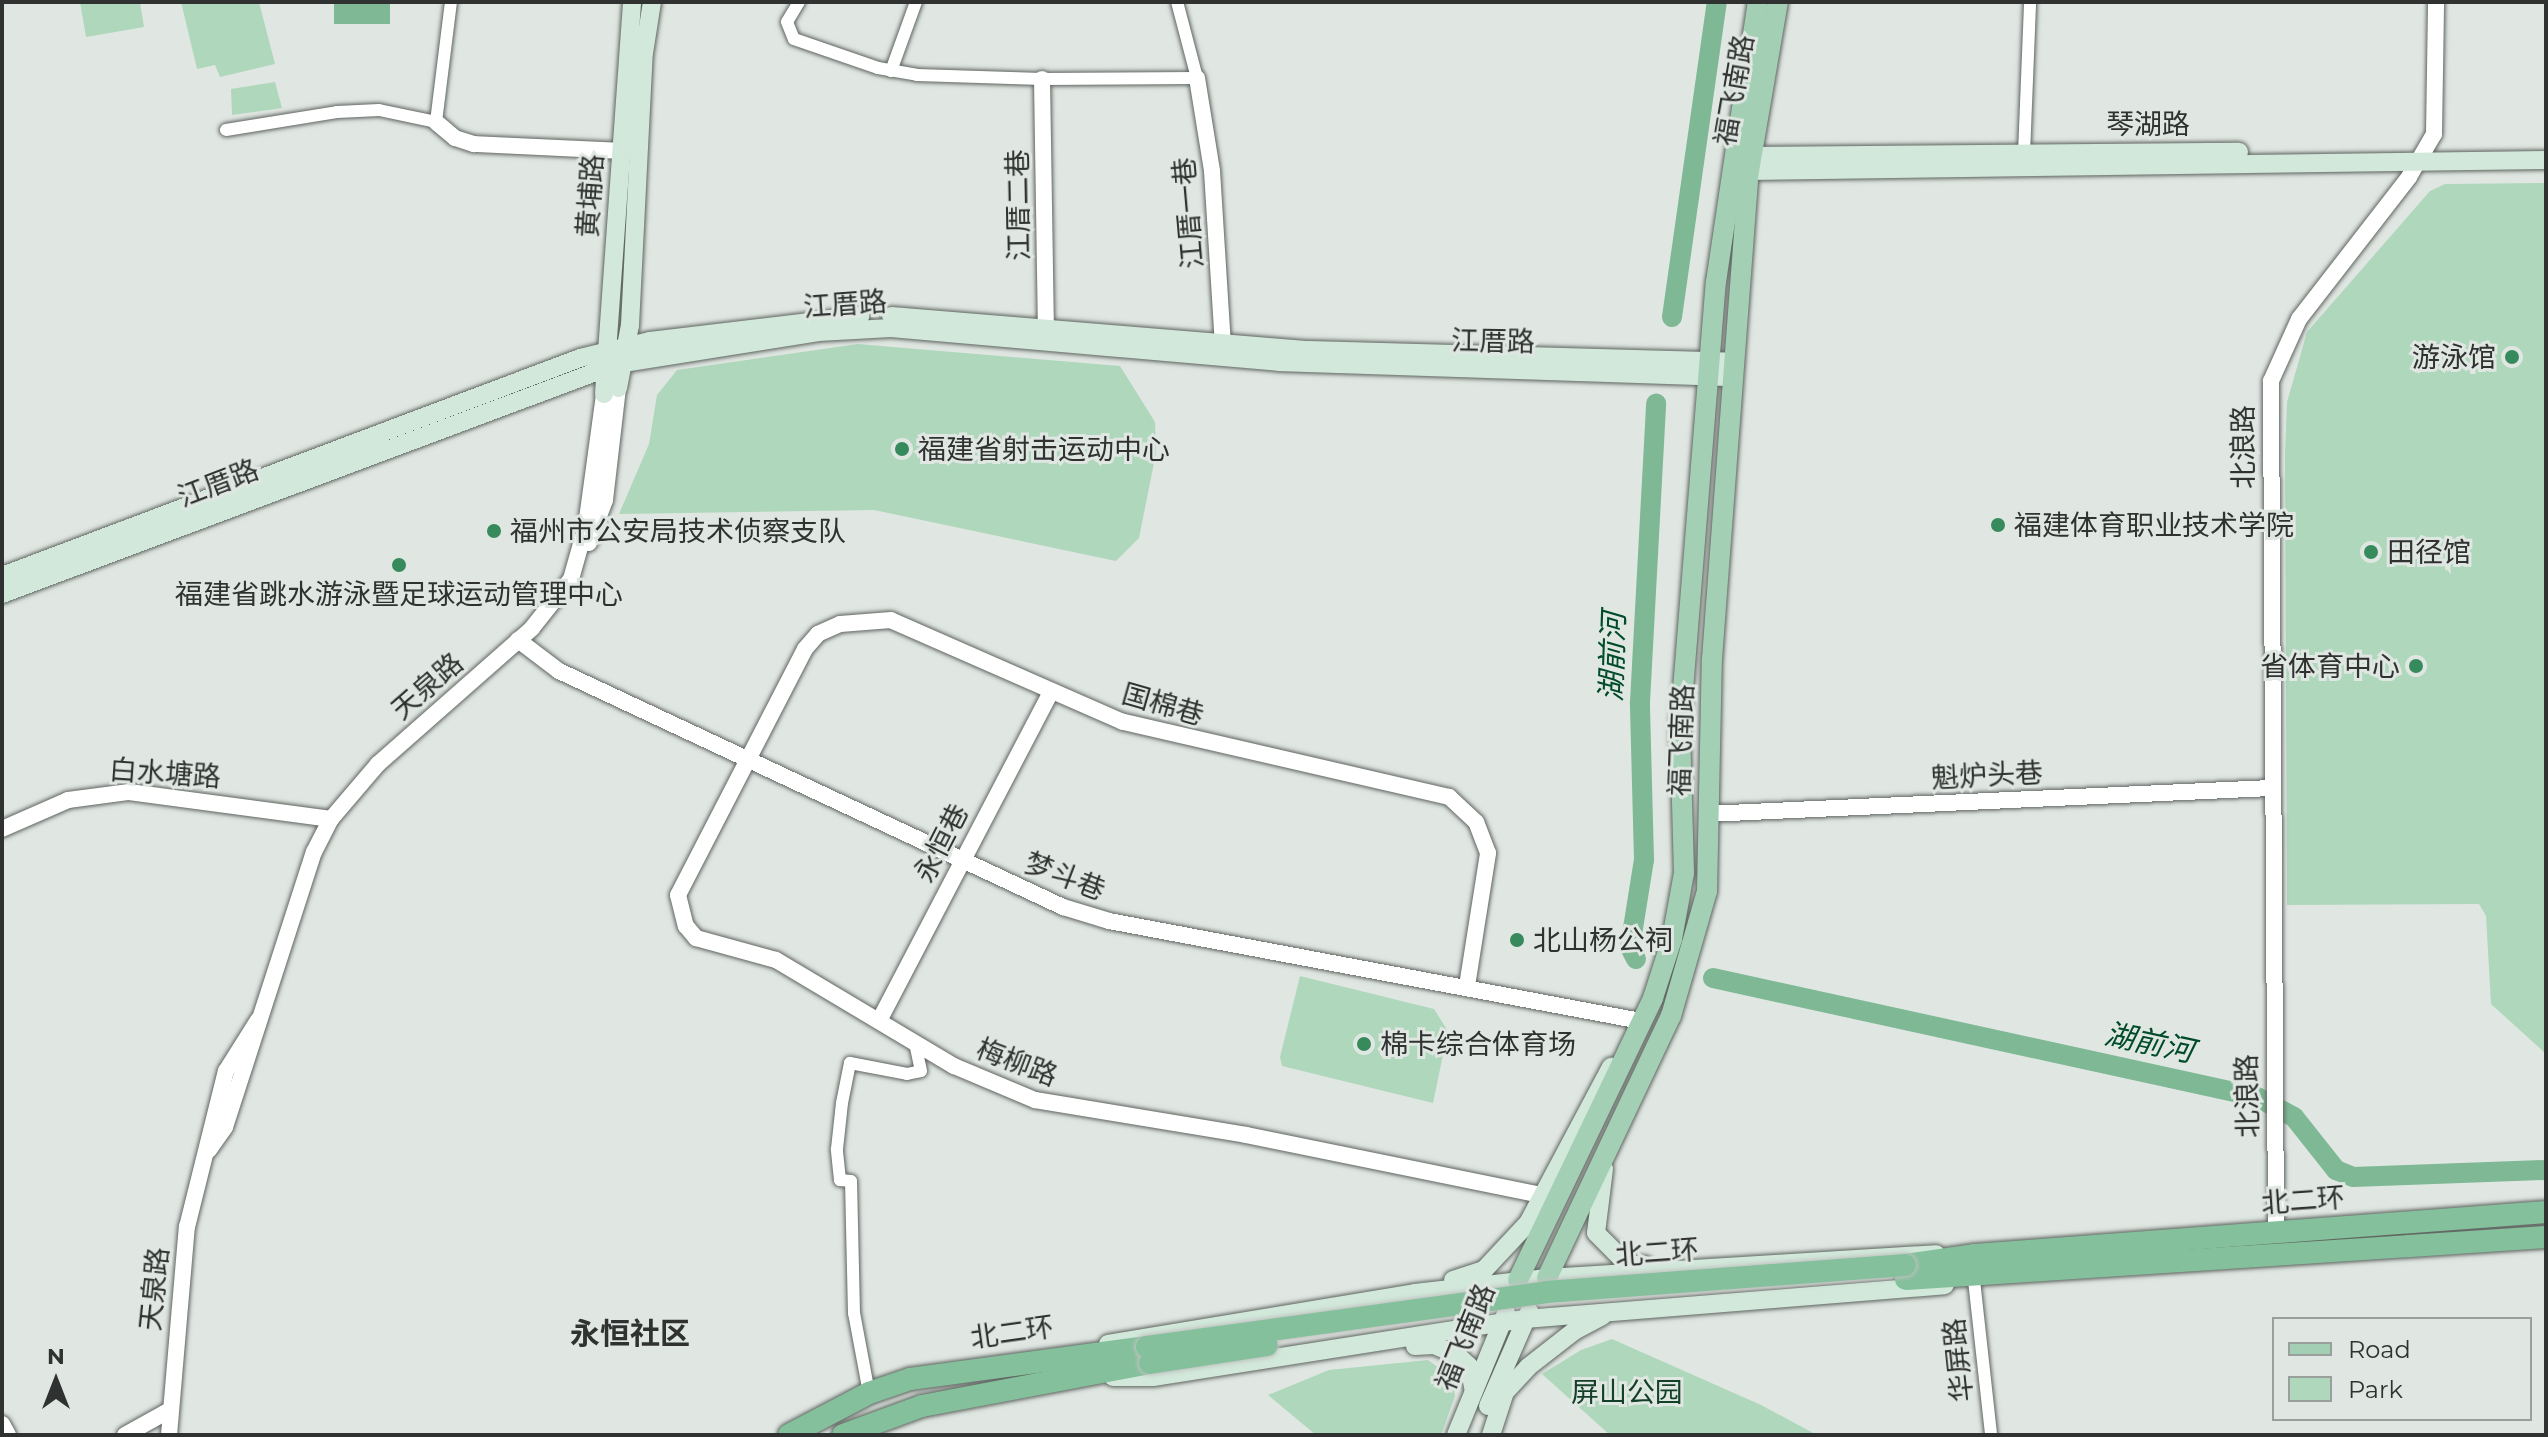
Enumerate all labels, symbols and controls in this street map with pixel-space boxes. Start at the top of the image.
street label: 福飞南路 [1708,32,1760,148]
street label: 琴湖路 [2106,107,2190,141]
street label: 江厝二巷 [1000,149,1036,261]
street label: 黄埔路 [570,153,610,239]
street label: 江厝一巷 [1166,156,1210,270]
street label: 江厝路 [802,284,888,324]
street label: 江厝路 [1451,323,1535,359]
place label: 游泳馆 [2412,340,2496,374]
marker: 游泳馆 [2503,348,2521,366]
street label: 北浪路 [2226,405,2260,489]
place label: 福建省射击运动中心 [918,432,1170,466]
marker: 福建省射击运动中心 [893,440,911,458]
street label: 江厝路 [173,452,263,514]
place label: 福建体育职业技术学院 [2014,508,2294,542]
place label: 福州市公安局技术侦察支队 [510,514,846,548]
marker: 福建体育职业技术学院 [1989,516,2007,534]
marker: 福州市公安局技术侦察支队 [485,522,503,540]
place label: 田径馆 [2387,535,2471,569]
marker: 田径馆 [2362,543,2380,561]
marker: 福建省跳水游泳暨足球运动管理中心 [390,556,408,574]
place label: 福建省跳水游泳暨足球运动管理中心 [175,577,623,611]
water label: 湖前河 [1593,611,1633,703]
street label: 天泉路 [384,646,470,726]
place label: 省体育中心 [2260,649,2400,683]
marker: 省体育中心 [2407,657,2425,675]
street label: 国棉巷 [1118,676,1208,732]
street label: 福飞南路 [1662,683,1700,797]
street label: 白水塘路 [108,752,222,794]
street label: 魁炉头巷 [1930,755,2044,795]
street label: 永恒巷 [907,798,975,888]
street label: 梦斗巷 [1020,845,1110,907]
place label: 北山杨公祠 [1533,923,1673,957]
marker: 北山杨公祠 [1508,931,1526,949]
water label: 湖前河 [2101,1016,2197,1070]
place label: 棉卡综合体育场 [1380,1027,1576,1061]
street label: 梅柳路 [972,1031,1062,1093]
marker: 棉卡综合体育场 [1355,1035,1373,1053]
street label: 北浪路 [2229,1054,2265,1138]
street label: 北二环 [2260,1180,2346,1220]
street label: 北二环 [1614,1232,1700,1272]
street label: 天泉路 [133,1245,175,1333]
street label: 福飞南路 [1428,1279,1502,1395]
street label: 北二环 [968,1310,1056,1354]
district label: 永恒社区 [570,1316,690,1352]
street label: 华屏路 [1937,1316,1979,1404]
legend [2272,1317,2532,1421]
text: Road [2348,1335,2411,1364]
north arrow [16,1341,96,1421]
text: N [47,1343,65,1370]
park label: 屏山公园 [1571,1375,1683,1409]
text: Park [2348,1375,2403,1404]

